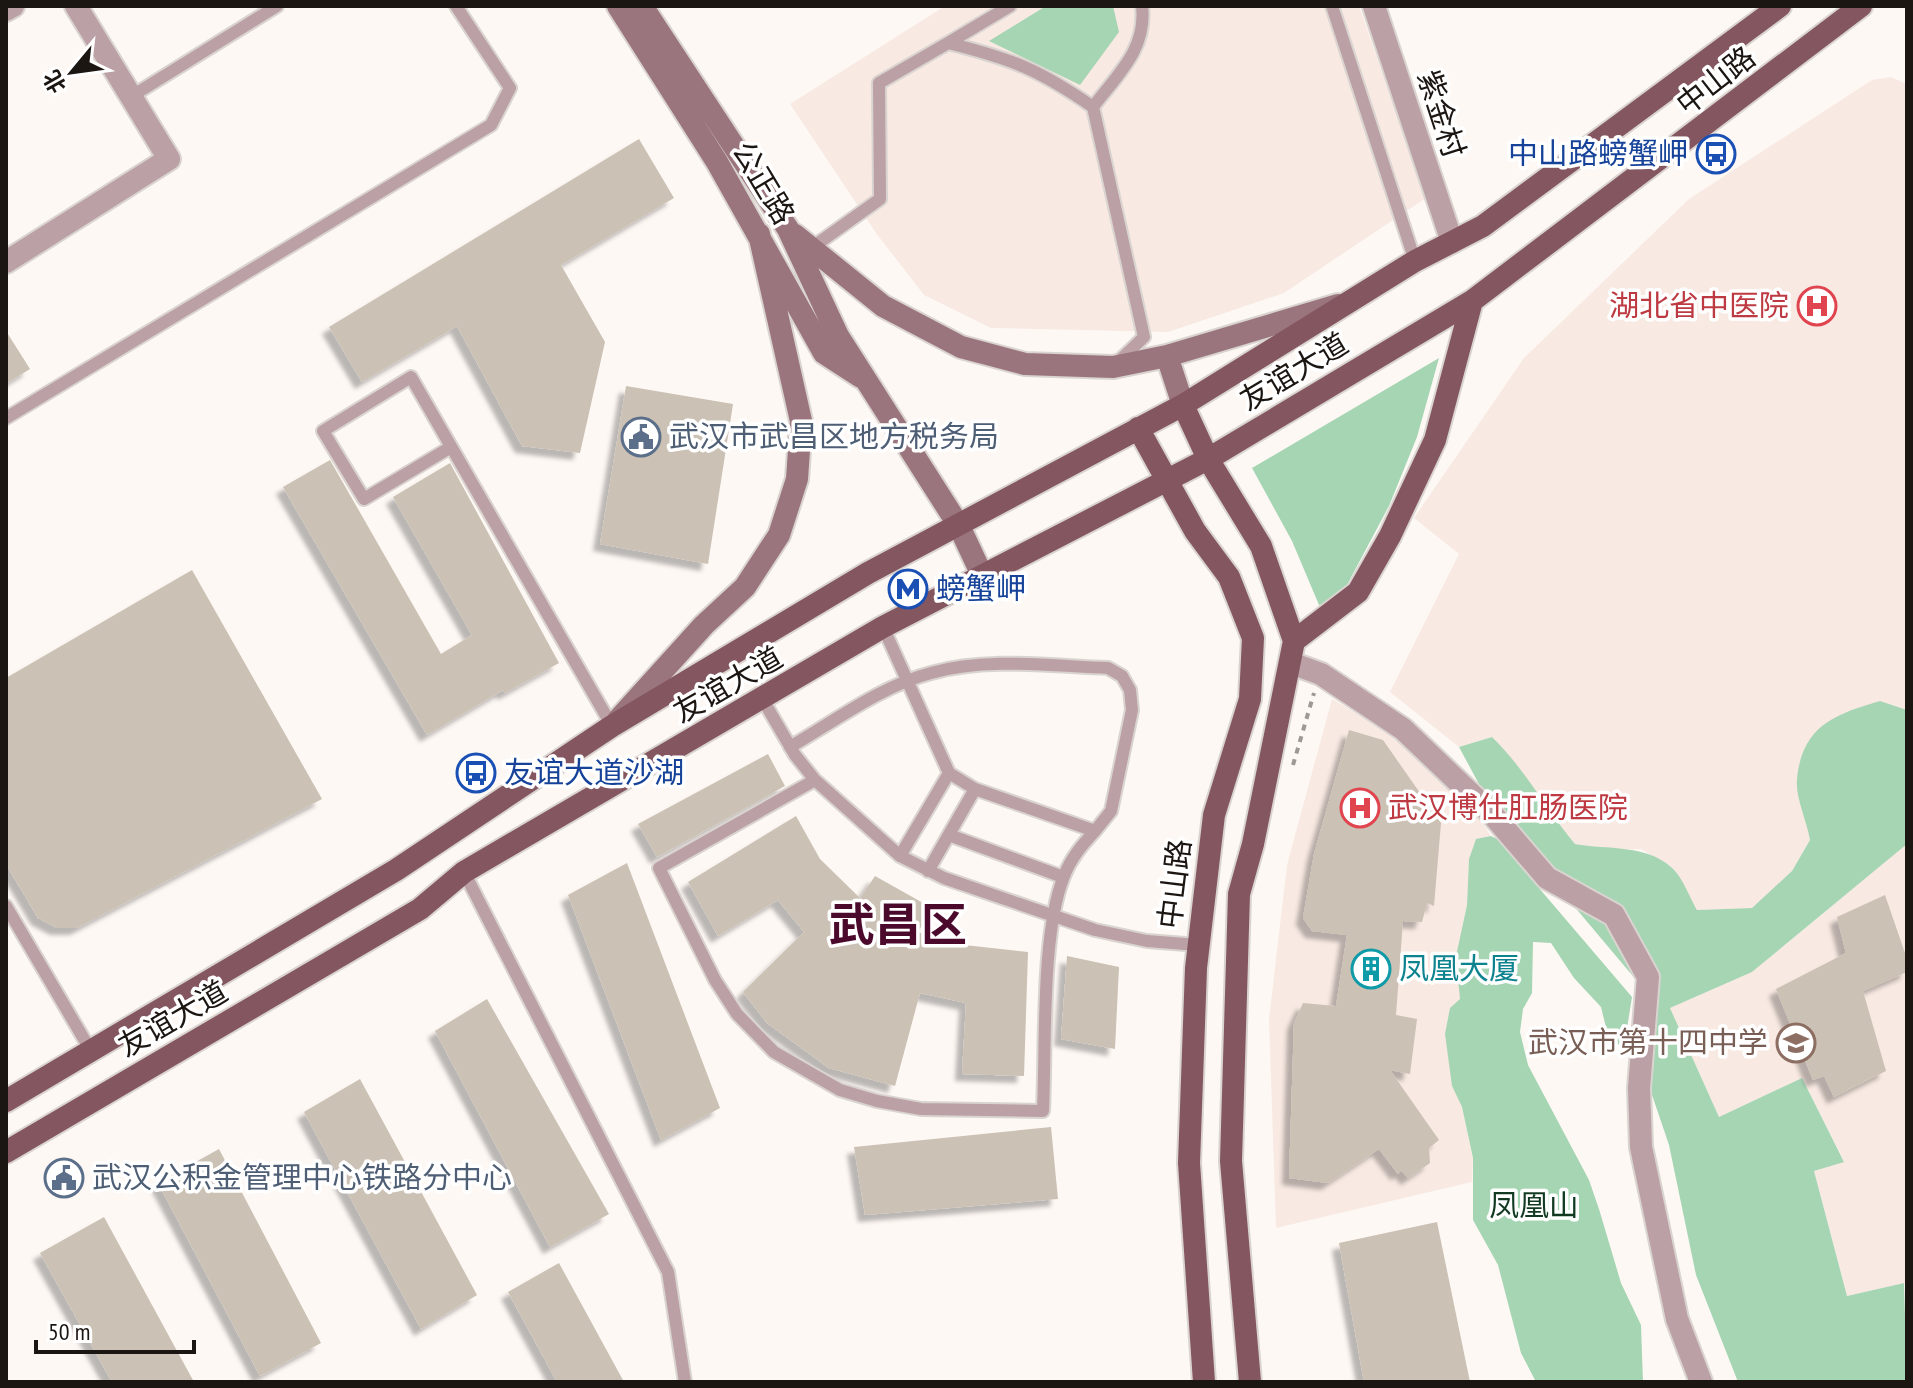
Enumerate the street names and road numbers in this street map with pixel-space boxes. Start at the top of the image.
street label: 中山路 [1668,37,1763,123]
street label: 紫金村 [1410,65,1475,162]
street label: 公正路 [724,134,804,231]
street label: 友谊大道 [1232,323,1355,418]
street label: 友谊大道 [666,637,789,731]
street label: 中山路 [1149,837,1198,931]
street label: 友谊大道 [111,971,234,1065]

